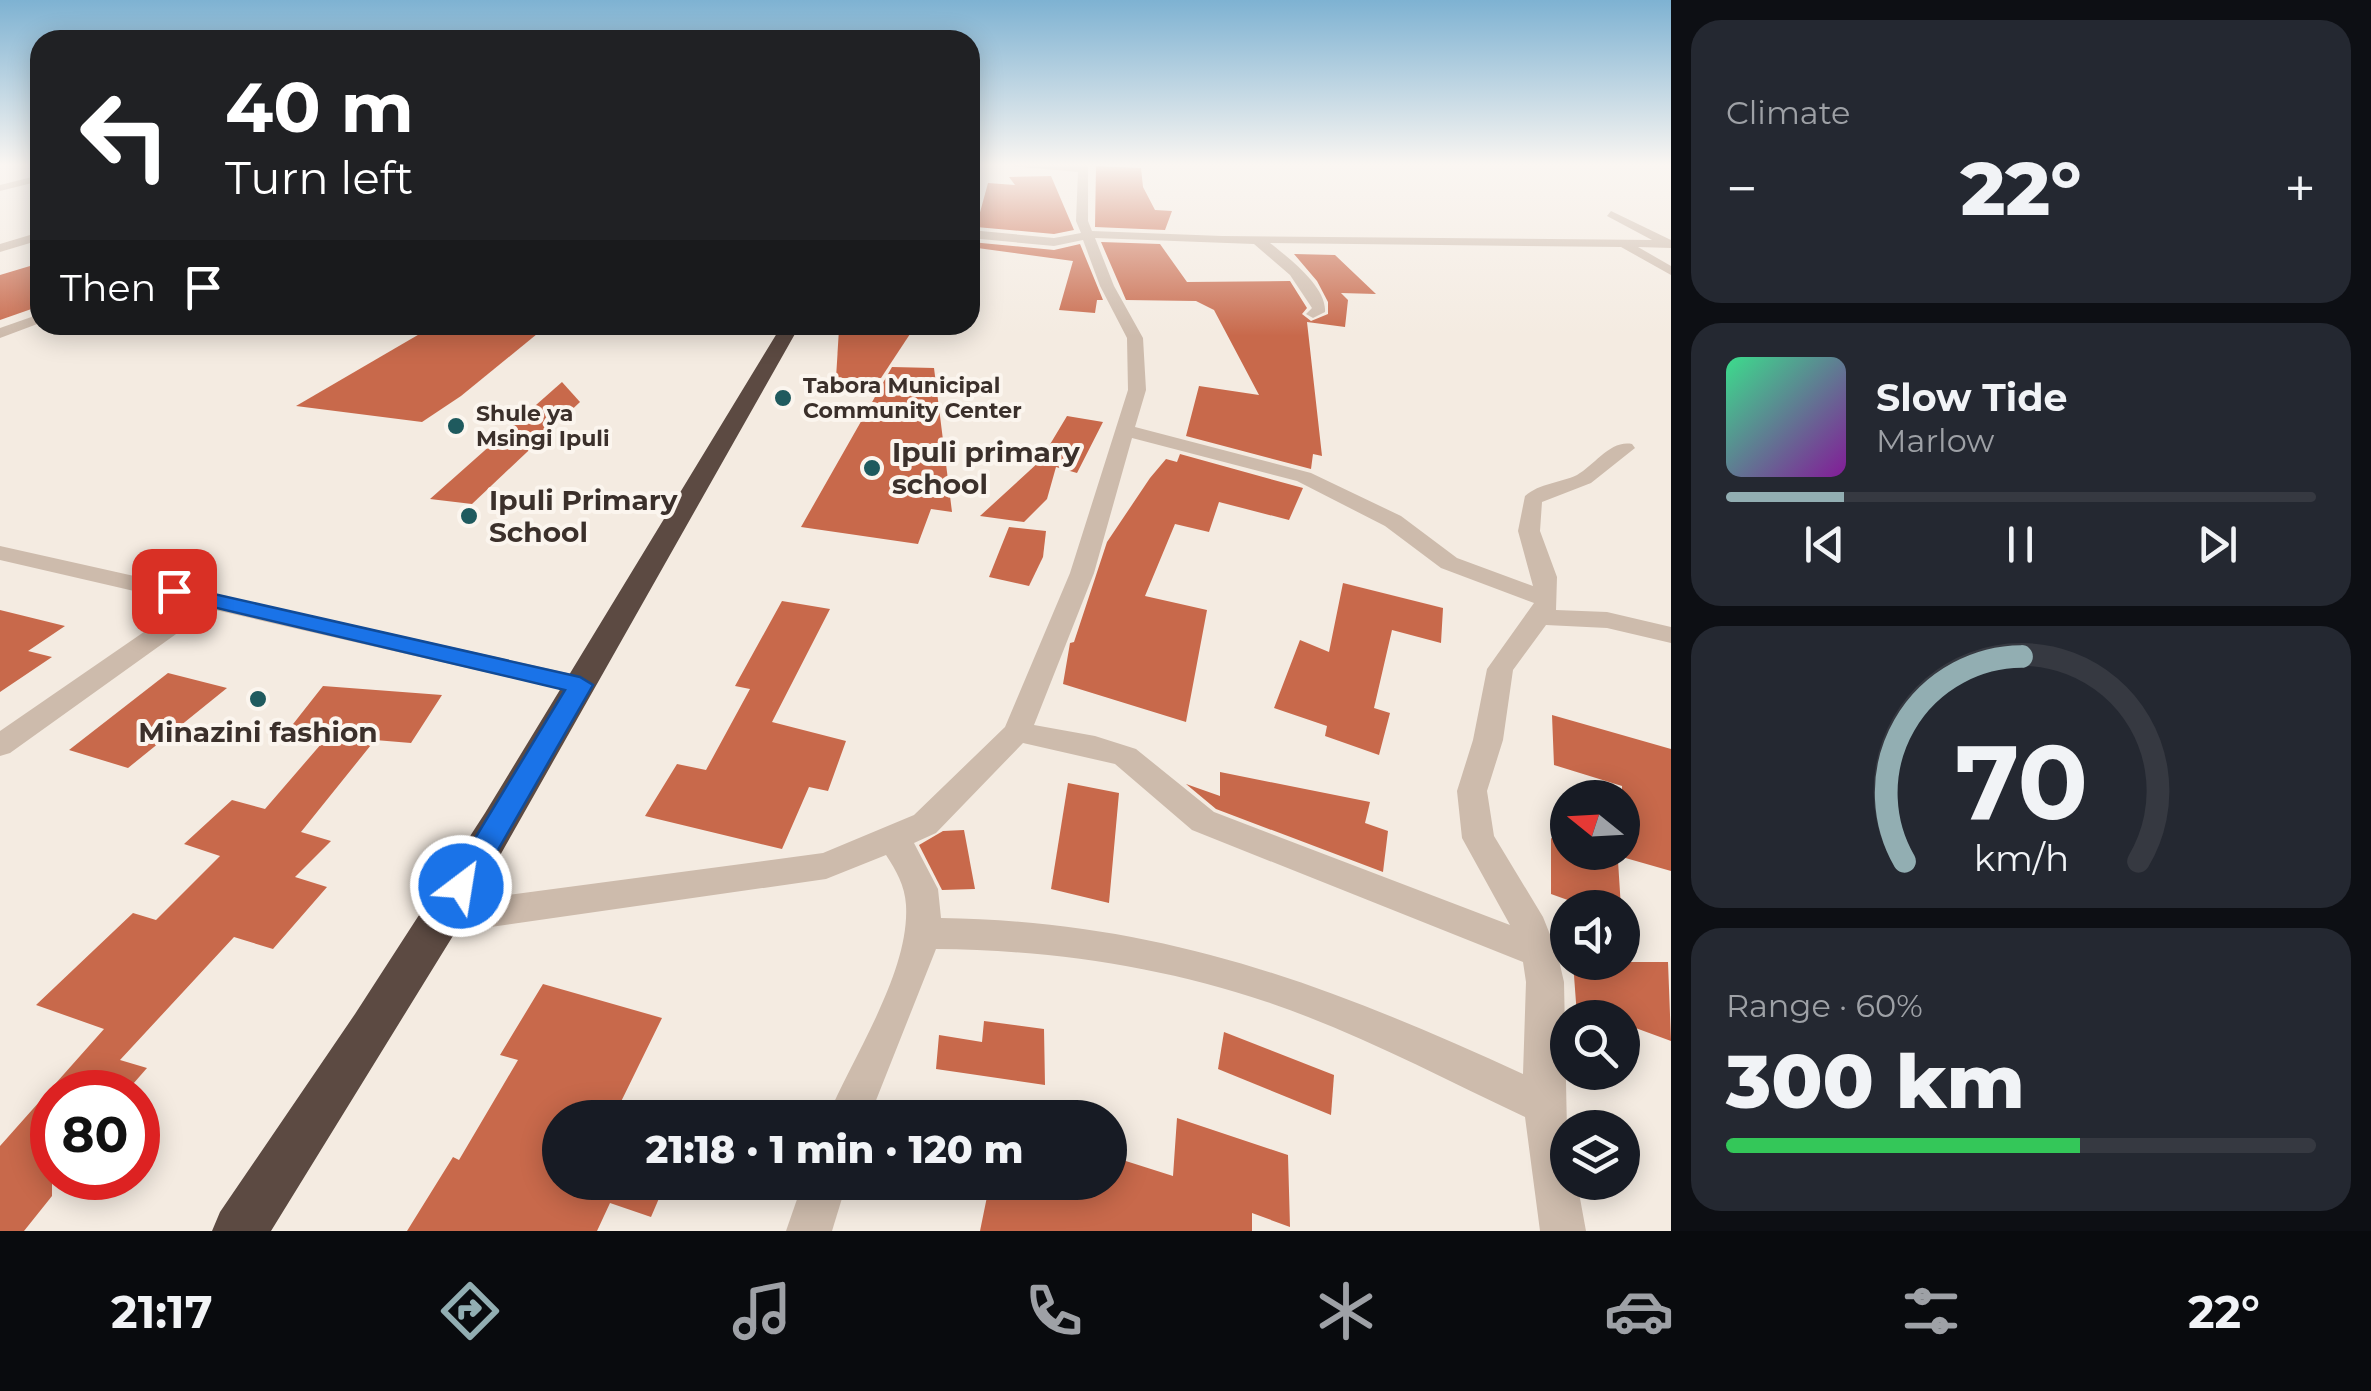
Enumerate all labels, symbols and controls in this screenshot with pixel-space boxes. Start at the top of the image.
text: 40 m [225,64,414,150]
icon: left [60,70,190,200]
text: Climate [1726,93,1850,132]
text: 22° [1960,142,2082,234]
text: Turn left [225,150,413,205]
text: − [1726,155,1758,222]
text: + [2284,155,2316,222]
icon: arrive [176,260,231,315]
text: Then [60,264,156,311]
place label: Tabora Municipal Community Center [803,372,1022,424]
text: Slow Tide [1876,374,2068,421]
marker: Tabora Municipal Community Center [772,387,794,409]
place label: Shule ya Msingi Ipuli [476,400,610,452]
marker: Shule ya Msingi Ipuli [445,415,467,437]
text: Marlow [1876,421,1994,460]
place label: Ipuli primary school [892,435,1080,501]
marker: Ipuli primary school [861,457,883,479]
place label: Ipuli Primary School [489,483,678,549]
marker: Ipuli Primary School [458,505,480,527]
icon: previous [1797,517,1852,572]
icon: pause [1993,517,2048,572]
icon: next [2190,517,2245,572]
pin [132,549,217,634]
icon: arrive [147,564,202,619]
marker: Minazini fashion [247,688,269,710]
place label: Minazini fashion [138,715,378,749]
text: 70 [1954,718,2088,845]
north arrow [1550,780,1640,870]
map controls [1550,780,1640,1200]
position arrow [409,834,513,938]
text: km/h [1973,836,2069,880]
button: sound [1550,890,1640,980]
text: Range · 60% [1726,986,1923,1025]
button: search [1550,1000,1640,1090]
text: 300 km [1726,1035,2025,1127]
speed limit sign: 80 [30,1070,160,1200]
button: layers [1550,1110,1640,1200]
text: 21:18 · 1 min · 120 m [646,1126,1023,1173]
icon: directions [435,1276,505,1346]
icon: music [727,1276,797,1346]
icon: phone [1019,1276,1089,1346]
icon: climate [1311,1276,1381,1346]
icon: car [1604,1276,1674,1346]
icon: filters [1896,1276,1966,1346]
text: 21:17 [111,1284,213,1339]
text: 22° [2188,1284,2260,1339]

